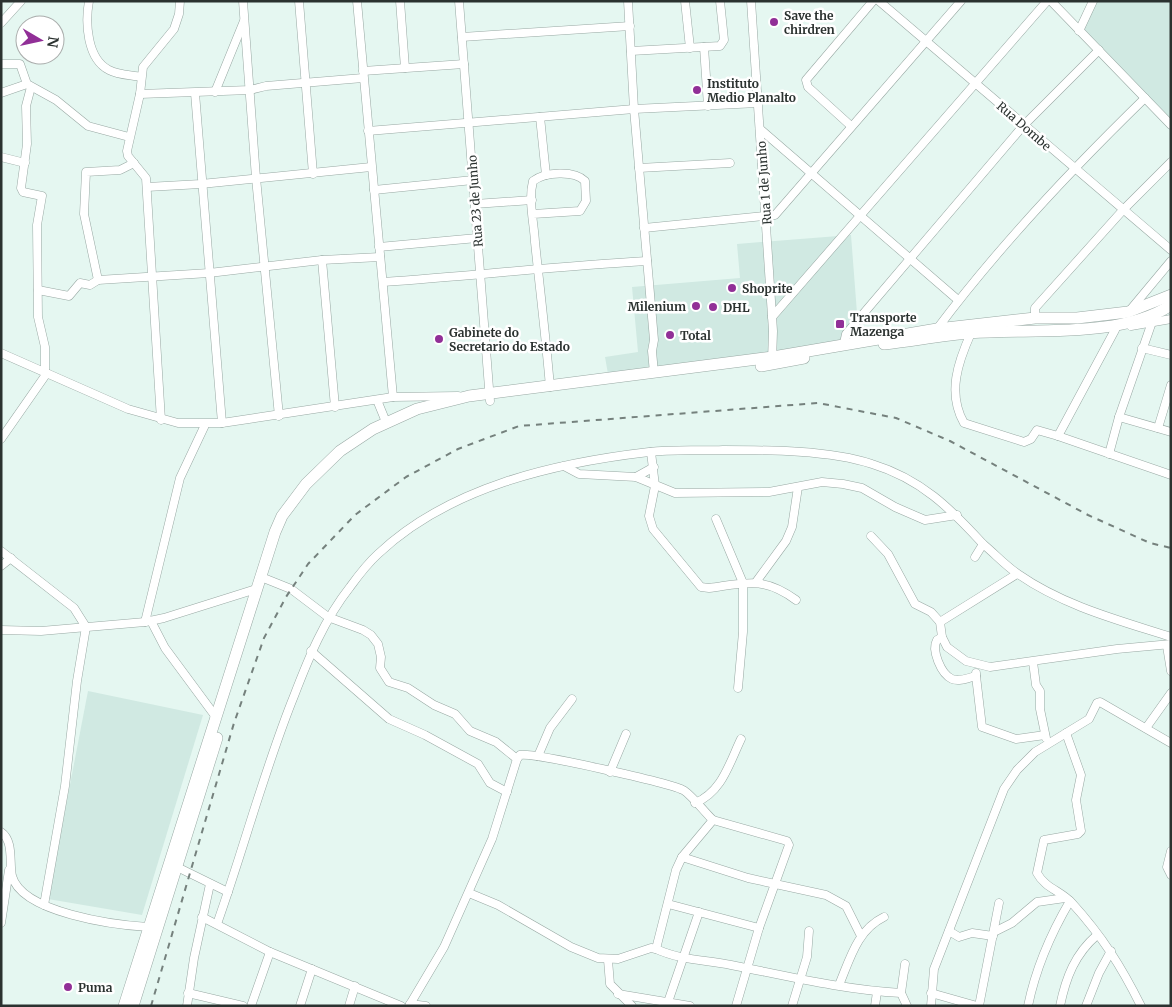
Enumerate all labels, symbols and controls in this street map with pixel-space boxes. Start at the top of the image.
place label: Save the chirdren [784,8,835,37]
north arrow [15,15,65,65]
marker: Save the chirdren [768,16,780,28]
text: N [43,35,63,49]
place label: Instituto Medio Planalto [707,76,796,105]
marker: Instituto Medio Planalto [691,84,703,96]
street label: Rua Dombe [994,98,1054,154]
street label: Rua 1 de Junho [754,141,774,225]
street label: Rua 23 de Junho [464,155,486,247]
place label: Shoprite [742,281,793,296]
marker: Shoprite [726,282,738,294]
place label: Milenium [628,299,686,314]
marker: Milenium [690,300,702,312]
place label: DHL [723,300,750,315]
marker: DHL [707,301,719,313]
place label: Transporte Mazenga [850,310,917,339]
marker: Transporte Mazenga [834,318,846,330]
place label: Gabinete do Secretario do Estado [449,325,570,354]
place label: Total [680,328,711,343]
marker: Total [664,329,676,341]
marker: Gabinete do Secretario do Estado [433,333,445,345]
place label: Puma [78,980,113,995]
marker: Puma [62,981,74,993]

